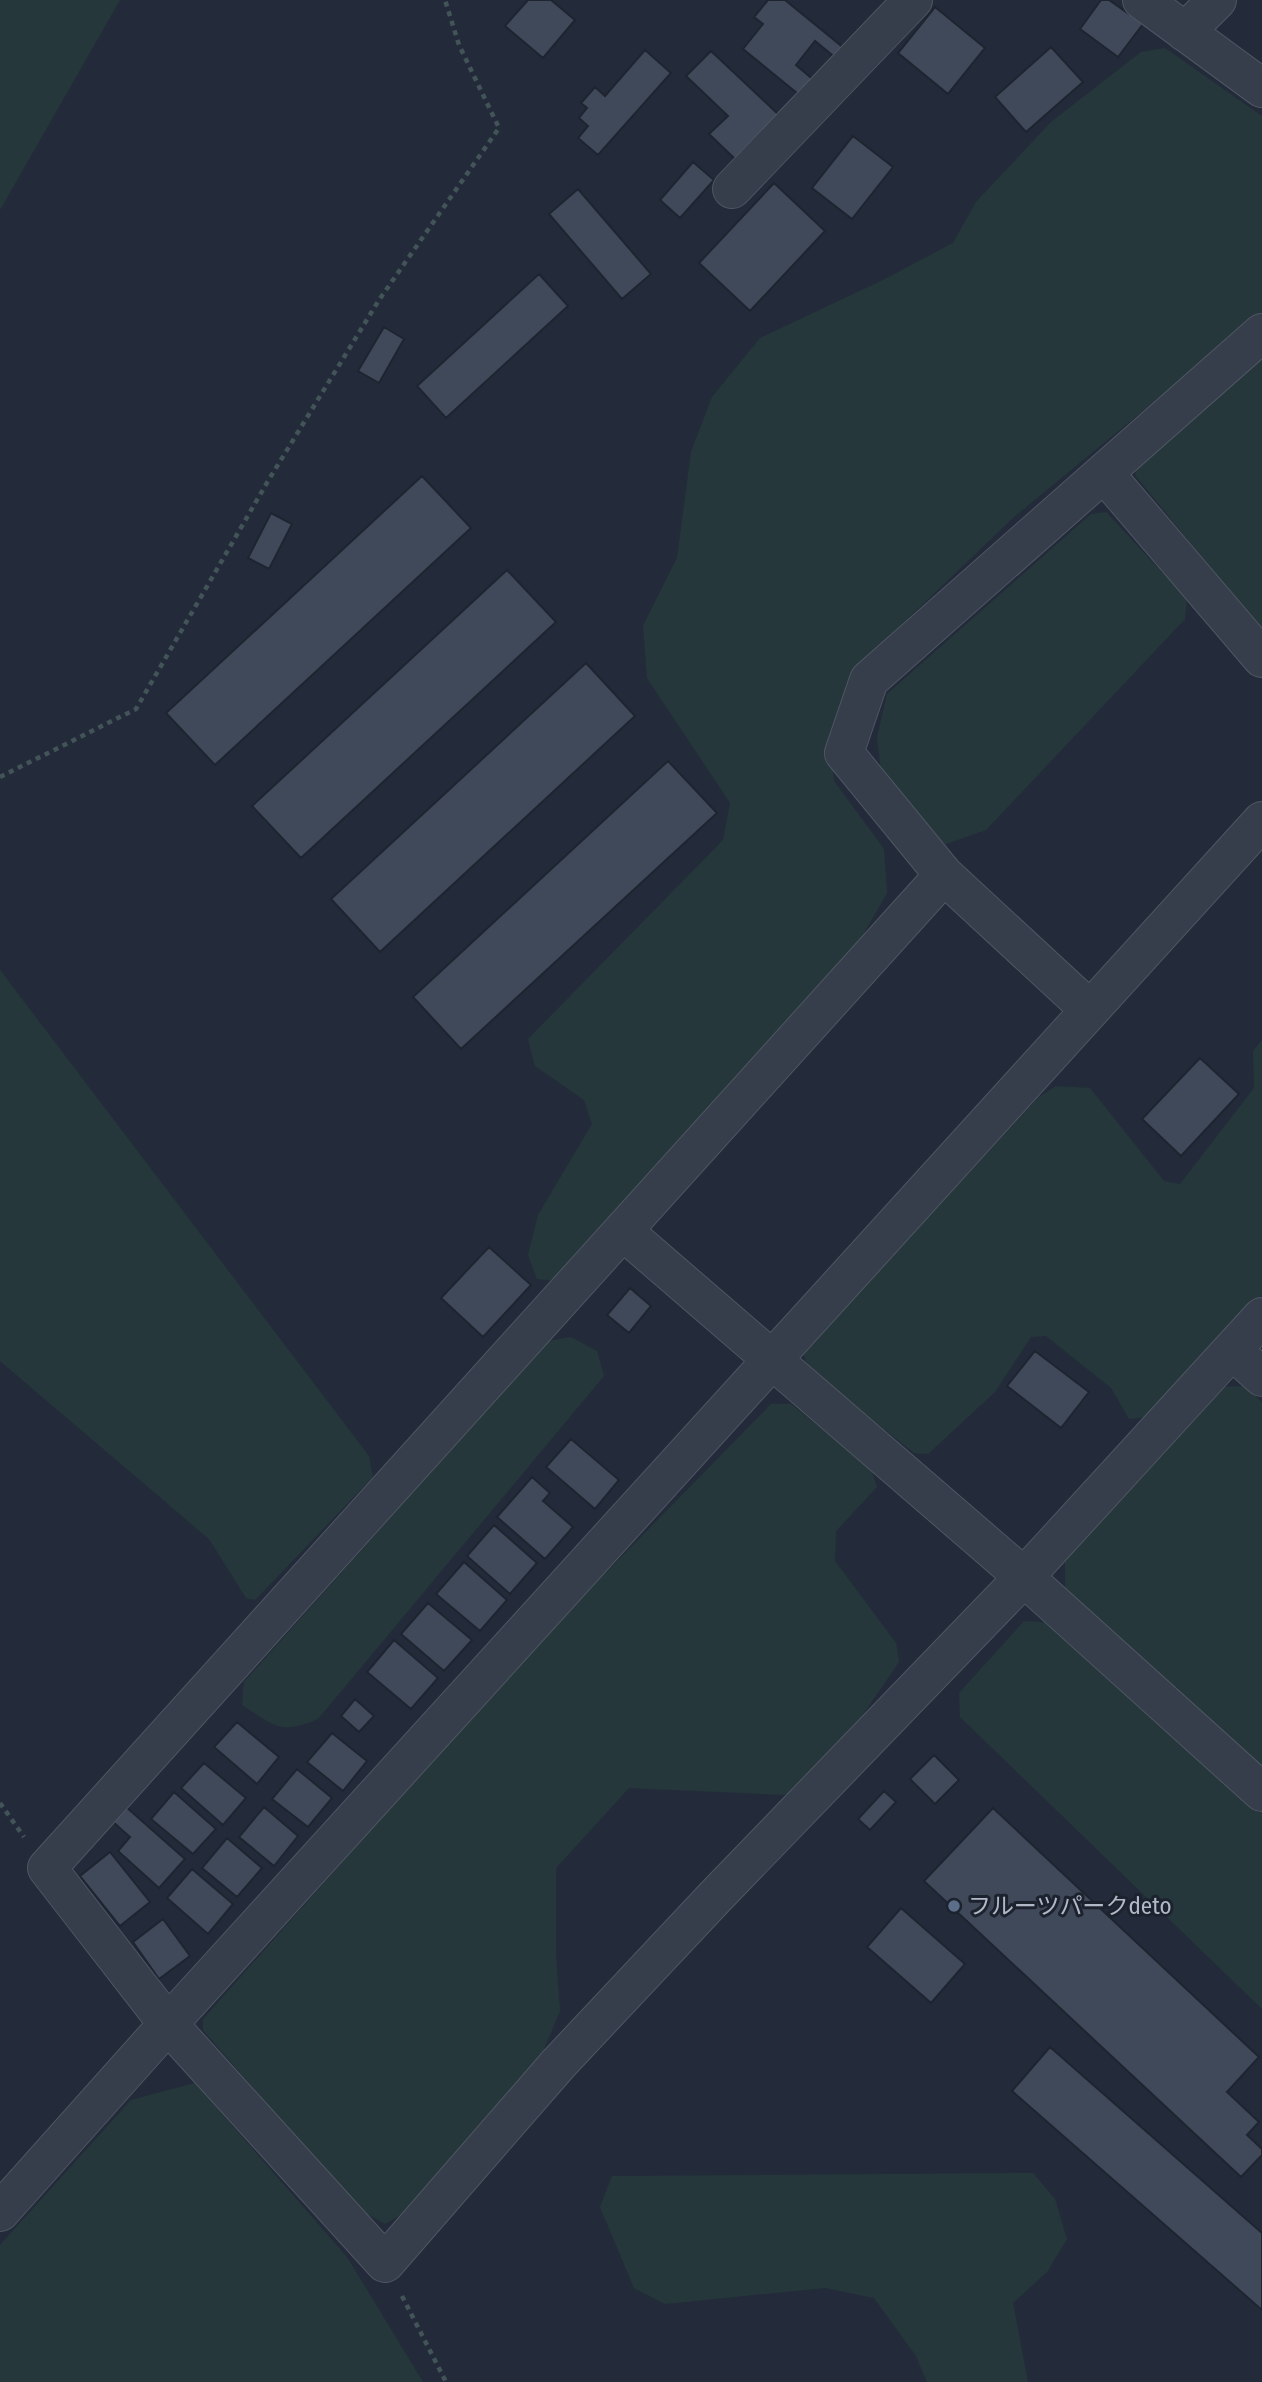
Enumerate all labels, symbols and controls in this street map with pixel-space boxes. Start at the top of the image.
place label: フルーツパークdeto [968,1892,1172,1920]
marker: フルーツパークdeto [946,1898,962,1914]

